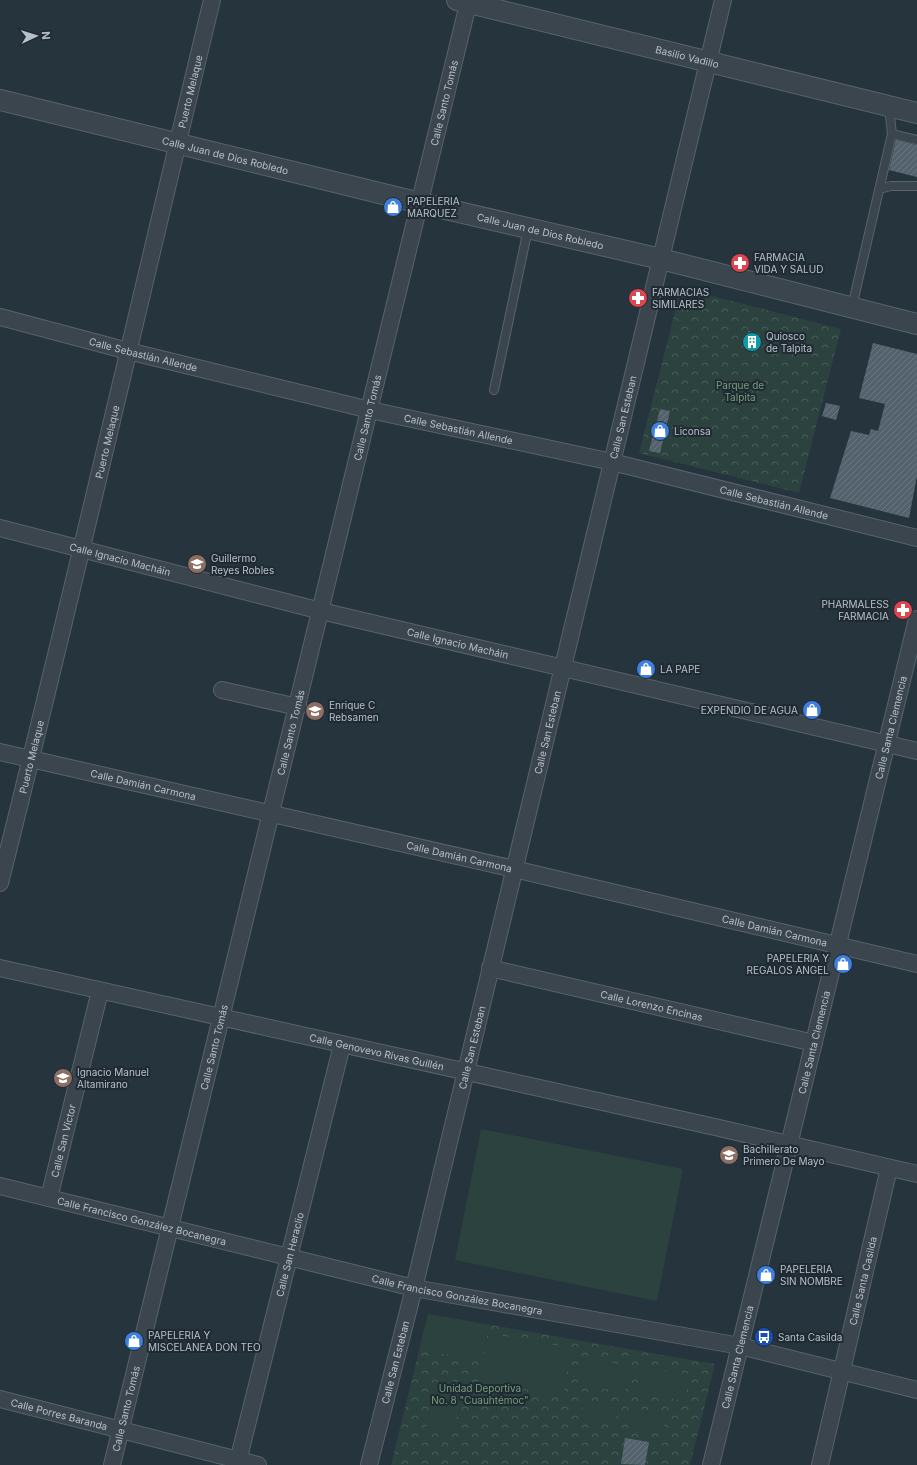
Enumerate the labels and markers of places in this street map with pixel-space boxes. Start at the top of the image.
place label: PAPELERIA MARQUEZ [407,195,460,219]
shop icon: PAPELERIA MARQUEZ [382,196,404,218]
place label: FARMACIA VIDA Y SALUD [754,251,823,275]
pharmacy icon: FARMACIA VIDA Y SALUD [729,252,751,274]
place label: FARMACIAS SIMILARES [652,286,709,310]
pharmacy icon: FARMACIAS SIMILARES [627,287,649,309]
place label: Quiosco de Talpita [766,330,812,354]
building icon: Quiosco de Talpita [741,331,763,353]
shop icon: Liconsa [649,420,671,442]
place label: Liconsa [674,425,711,437]
place label: Guillermo Reyes Robles [211,552,274,576]
school or university icon: Guillermo Reyes Robles [186,553,208,575]
place label: PHARMALESS FARMACIA [821,598,889,622]
pharmacy icon: PHARMALESS FARMACIA [892,599,914,621]
shop icon: LA PAPE [635,658,657,680]
place label: LA PAPE [660,663,700,675]
place label: Enrique C Rebsamen [329,699,379,723]
shop icon: EXPENDIO DE AGUA [801,699,823,721]
school or university icon: Enrique C Rebsamen [304,700,326,722]
place label: EXPENDIO DE AGUA [701,704,798,716]
place label: PAPELERIA Y REGALOS ANGEL [747,952,829,976]
shop icon: PAPELERIA Y REGALOS ANGEL [832,953,854,975]
place label: Ignacio Manuel Altamirano [77,1066,149,1090]
school or university icon: Ignacio Manuel Altamirano [52,1067,74,1089]
place label: Bachillerato Primero De Mayo [743,1143,825,1167]
school or university icon: Bachillerato Primero De Mayo [718,1144,740,1166]
place label: PAPELERIA SIN NOMBRE [780,1263,843,1287]
shop icon: PAPELERIA SIN NOMBRE [755,1264,777,1286]
bus stop icon: Santa Casilda [753,1326,775,1348]
place label: PAPELERIA Y MISCELANEA DON TEO [148,1329,261,1353]
shop icon: PAPELERIA Y MISCELANEA DON TEO [123,1330,145,1352]
place label: Santa Casilda [778,1331,842,1343]

